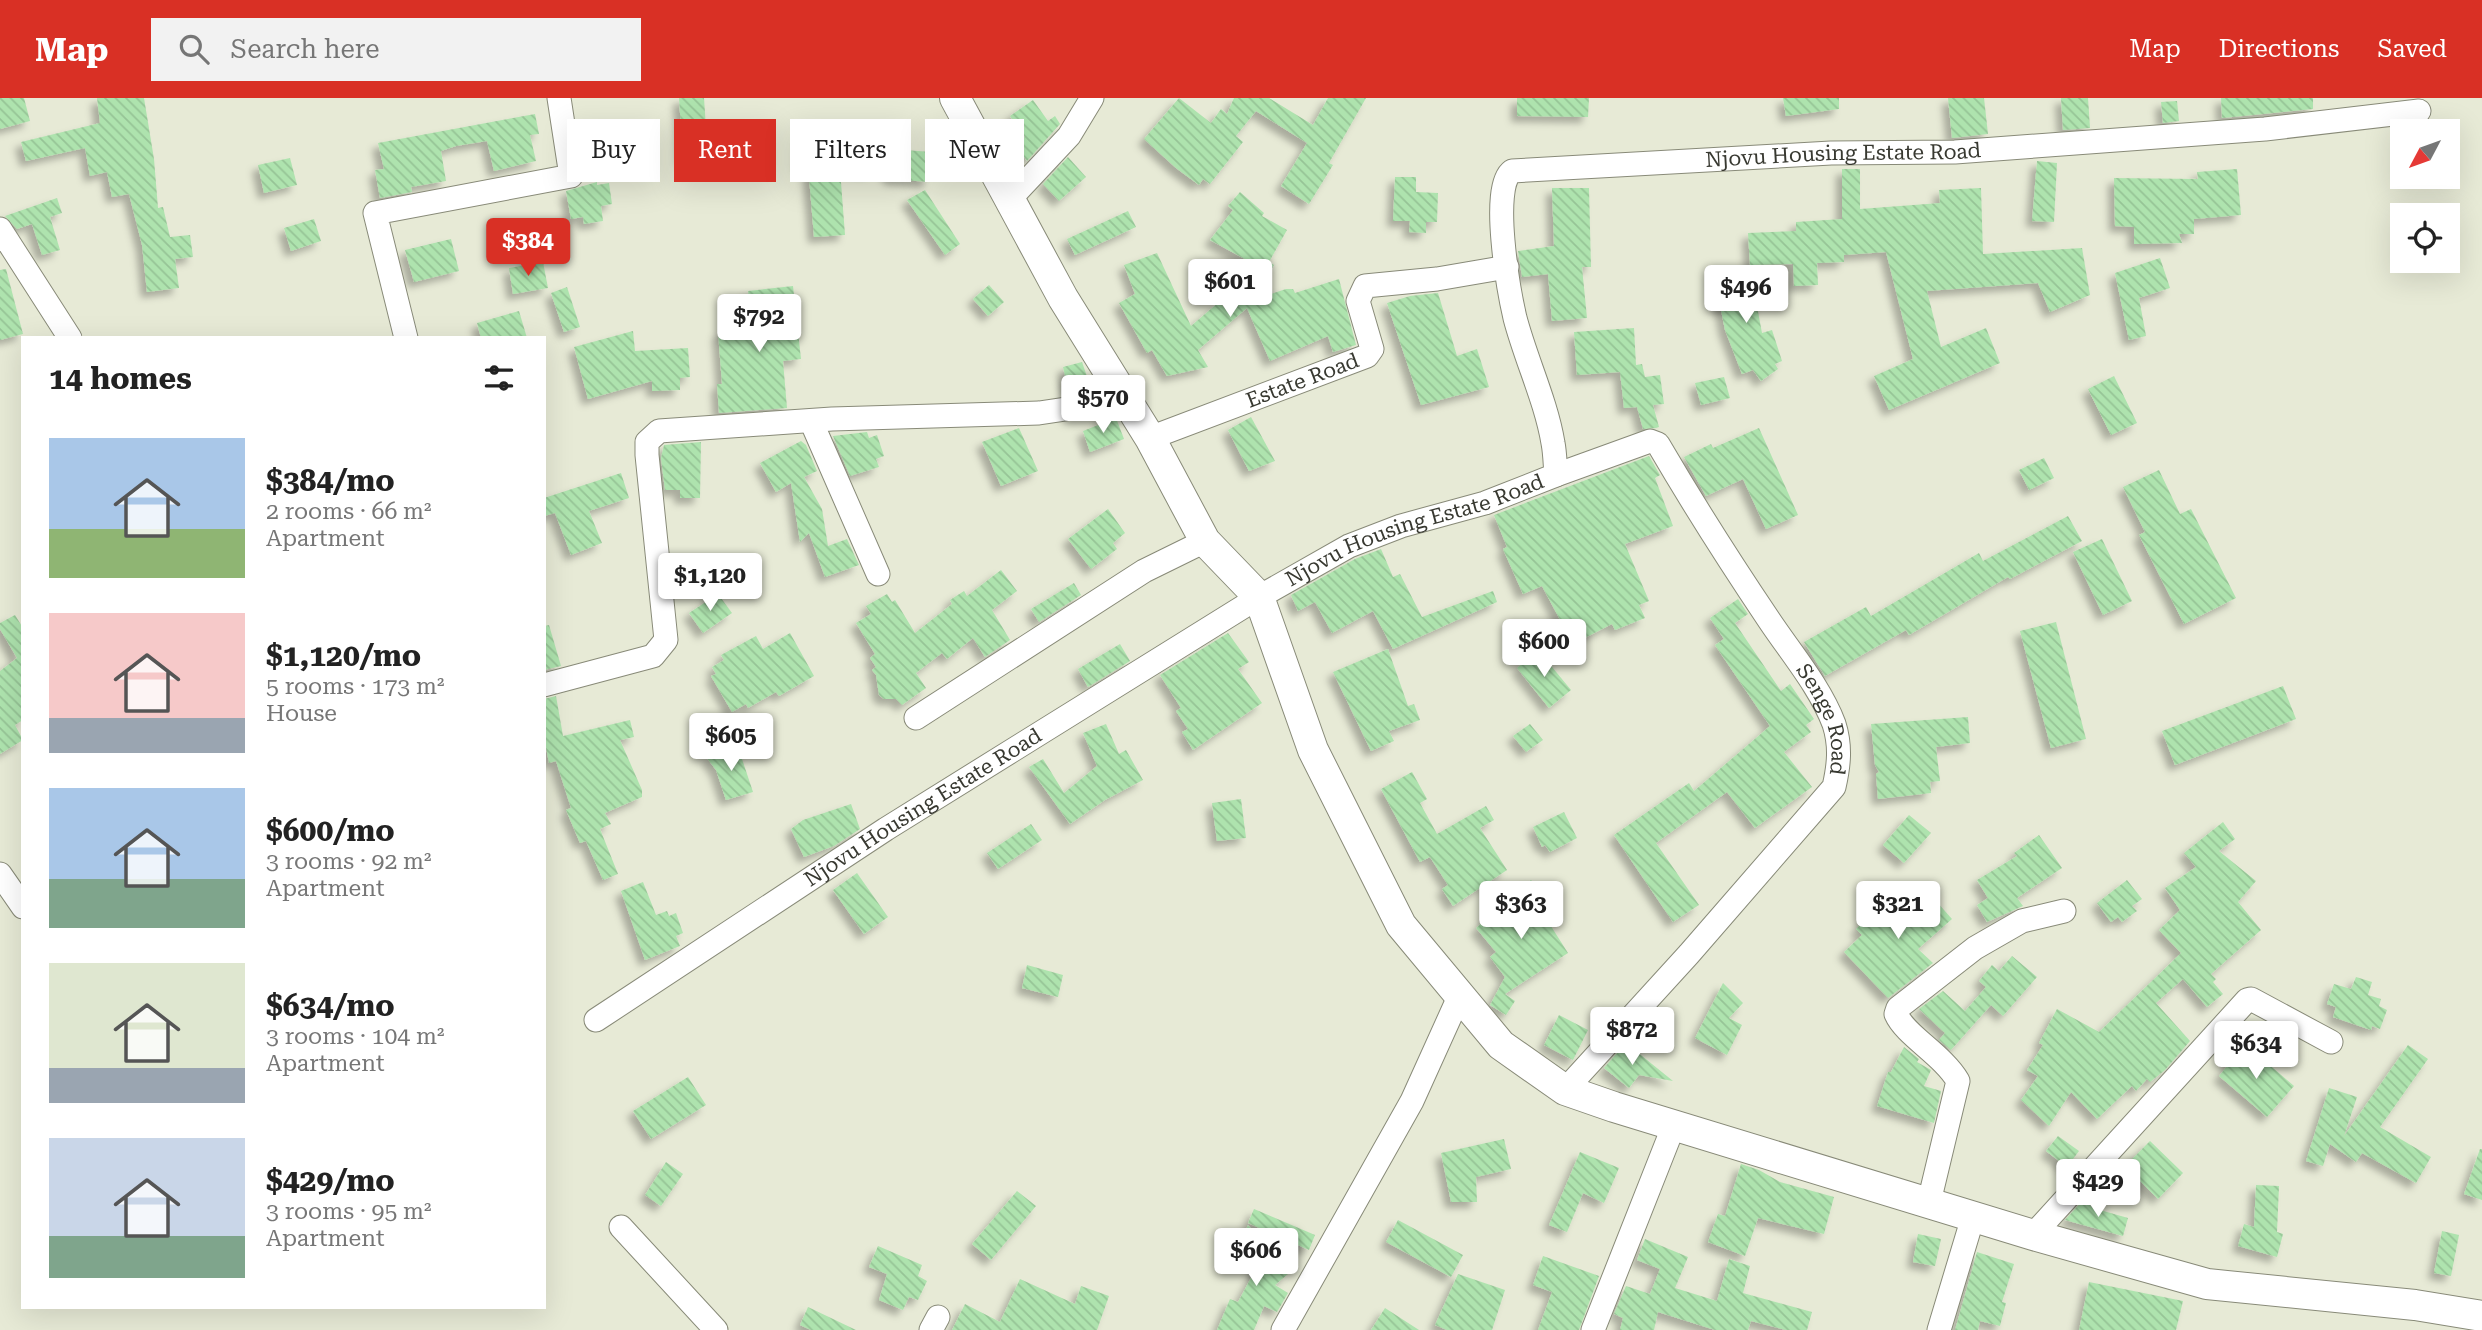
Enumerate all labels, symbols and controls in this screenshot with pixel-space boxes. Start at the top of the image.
search box [151,18,641,81]
text: Map [35,30,109,69]
icon: search [175,30,213,68]
text: Search here [231,34,380,64]
text: Map [2129,35,2181,63]
text: Directions [2219,35,2339,63]
text: Saved [2377,35,2447,63]
chip: Buy [567,119,660,182]
chip: Rent [674,119,776,182]
chip: Filters [790,119,911,182]
chip: New [925,119,1024,182]
north arrow [2390,119,2460,189]
map controls [2390,119,2460,273]
street label: Njovu Housing Estate Road [1705,138,1982,172]
button: locate [2390,203,2460,273]
pin: $384 [487,218,569,278]
text: $384 [502,227,554,254]
pin: $601 [1189,260,1271,319]
pin: $496 [1705,266,1787,325]
text: $601 [1204,268,1256,295]
text: $496 [1720,274,1772,301]
pin: $792 [718,294,800,354]
text: $792 [733,303,785,330]
street label: Estate Road [1243,348,1363,413]
icon: filters [480,359,518,397]
text: 14 homes [49,361,192,396]
pin: $570 [1062,376,1144,435]
text: $570 [1077,384,1129,411]
text: $384/mo [266,463,395,498]
icon: home [105,466,189,550]
street label: Njovu Housing Estate Road [1281,469,1548,591]
text: 2 rooms · 66 m² [266,498,432,525]
text: Apartment [266,525,385,552]
pin: $1,120 [653,554,767,613]
text: $1,120 [674,562,746,589]
pin: $600 [1503,620,1585,679]
text: $600 [1518,628,1570,655]
text: $1,120/mo [266,638,421,673]
icon: home [105,641,189,725]
street label: Senge Road [1791,659,1851,777]
text: 5 rooms · 173 m² [266,673,444,700]
text: House [266,700,337,727]
pin: $605 [690,714,772,773]
text: $605 [705,722,757,749]
street label: Njovu Housing Estate Road [800,723,1046,891]
text: $600/mo [266,813,395,848]
icon: home [105,816,189,900]
text: 3 rooms · 92 m² [266,848,432,875]
text: Apartment [266,875,385,902]
pin: $363 [1480,882,1562,941]
pin: $321 [1857,882,1939,941]
text: $363 [1495,890,1547,917]
text: $321 [1872,890,1924,917]
text: $634/mo [266,988,395,1023]
icon: home [105,991,189,1075]
pin: $872 [1591,1007,1673,1067]
text: $872 [1606,1016,1658,1043]
pin: $634 [2215,1021,2297,1081]
text: 3 rooms · 104 m² [266,1023,444,1050]
text: $634 [2230,1030,2282,1057]
text: Apartment [266,1050,385,1077]
pin: $429 [2057,1160,2139,1219]
text: $429/mo [266,1163,395,1198]
icon: home [105,1166,189,1250]
text: $429 [2072,1168,2124,1195]
text: 3 rooms · 95 m² [266,1198,432,1225]
text: Apartment [266,1225,385,1252]
pin: $606 [1215,1228,1297,1288]
text: $606 [1230,1237,1282,1264]

